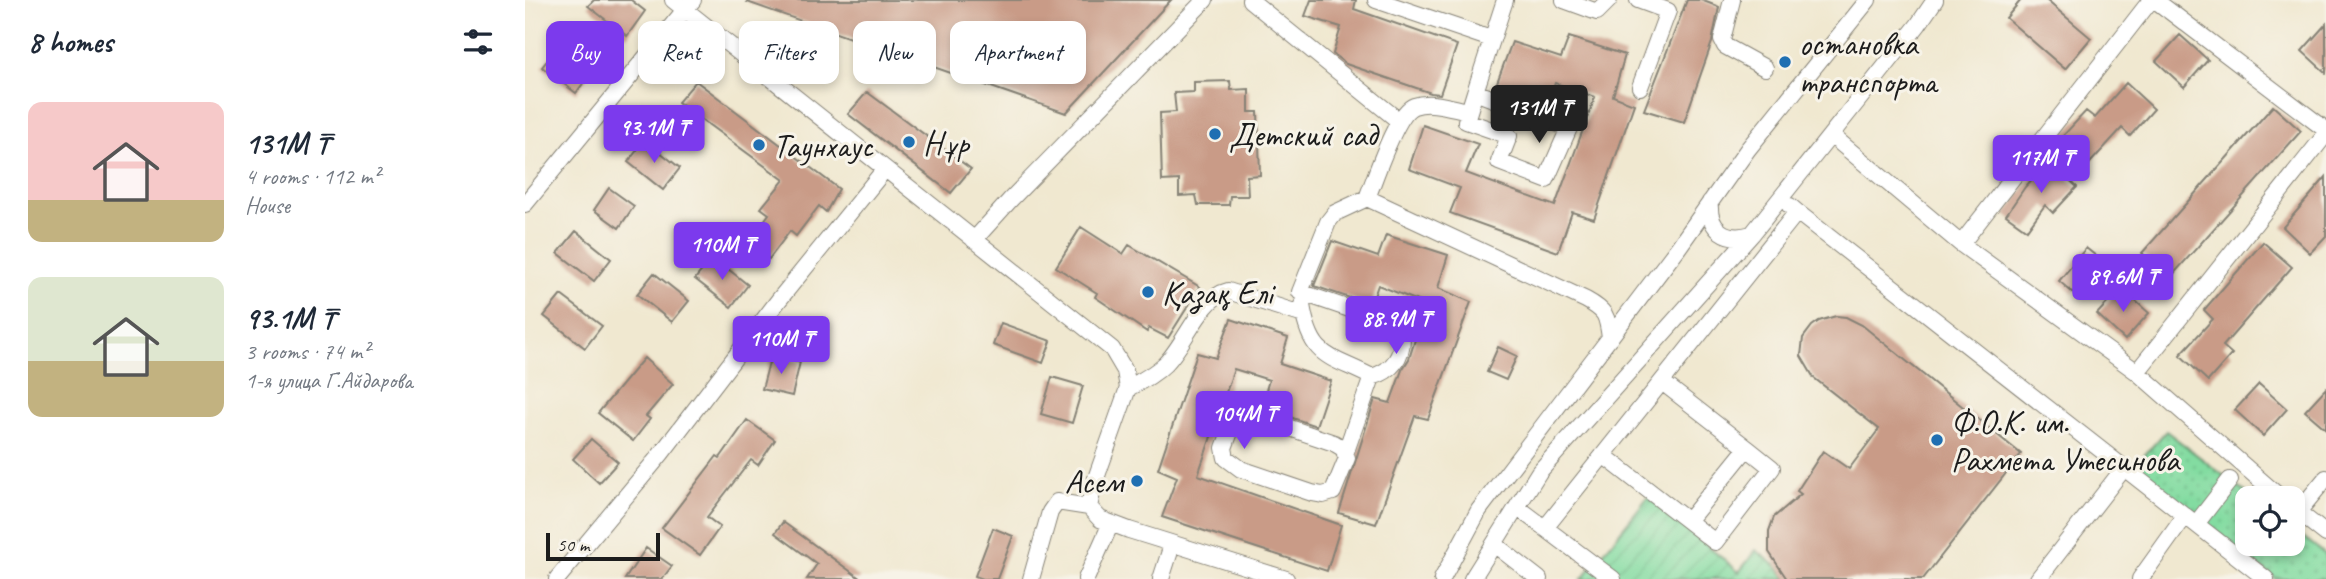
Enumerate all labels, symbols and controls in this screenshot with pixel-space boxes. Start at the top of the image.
chip: Buy [546,21,624,84]
chip: Rent [638,21,725,84]
chip: Filters [739,21,839,84]
chip: New [853,21,936,84]
chip: Apartment [950,21,1086,84]
text: 8 homes [28,23,113,61]
icon: filters [459,23,497,61]
place label: остановка транспорта [1799,23,1939,103]
marker: остановка транспорта [1777,54,1793,70]
pin: 131M ₸ [1482,86,1596,145]
text: 131M ₸ [1507,93,1571,122]
pin: 93.1M ₸ [589,106,719,165]
text: 93.1M ₸ [620,113,688,142]
place label: Детский сад [1229,114,1381,156]
place label: Нұр [923,122,970,164]
text: 131M ₸ [245,124,329,162]
place label: Таунхаус [773,125,875,167]
marker: Детский сад [1207,126,1223,142]
icon: home [84,130,168,214]
marker: Нұр [901,134,917,150]
pin: 117M ₸ [1984,136,2098,195]
marker: Таунхаус [751,137,767,153]
text: 117M ₸ [2009,143,2073,172]
text: 4 rooms · 112 m² [245,162,380,191]
text: House [245,191,290,220]
pin: 110M ₸ [665,222,779,282]
text: 110M ₸ [690,230,754,259]
pin: 89.6M ₸ [2058,254,2188,314]
text: 89.6M ₸ [2088,262,2158,291]
place label: Қазақ Елі [1162,272,1276,314]
marker: Қазақ Елі [1140,284,1156,300]
pin: 88.9M ₸ [1331,296,1461,356]
text: 93.1M ₸ [245,299,335,337]
text: 88.9M ₸ [1362,304,1430,333]
icon: home [84,305,168,389]
pin: 110M ₸ [724,316,838,376]
text: 110M ₸ [749,324,813,353]
text: 3 rooms · 74 m² [245,337,369,366]
text: 1-я улица Г.Айдарова [245,366,413,395]
pin: 104M ₸ [1187,392,1301,451]
text: 104M ₸ [1212,399,1276,428]
place label: Ф.О.К. им. Рахмета Утесинова [1951,401,2182,481]
marker: Ф.О.К. им. Рахмета Утесинова [1929,432,1945,448]
place label: Асем [1065,461,1126,503]
marker: Асем [1129,473,1145,489]
map controls [2235,486,2305,556]
button: locate [2235,486,2305,556]
scale bar [546,530,660,562]
text: 50 m [557,533,589,557]

